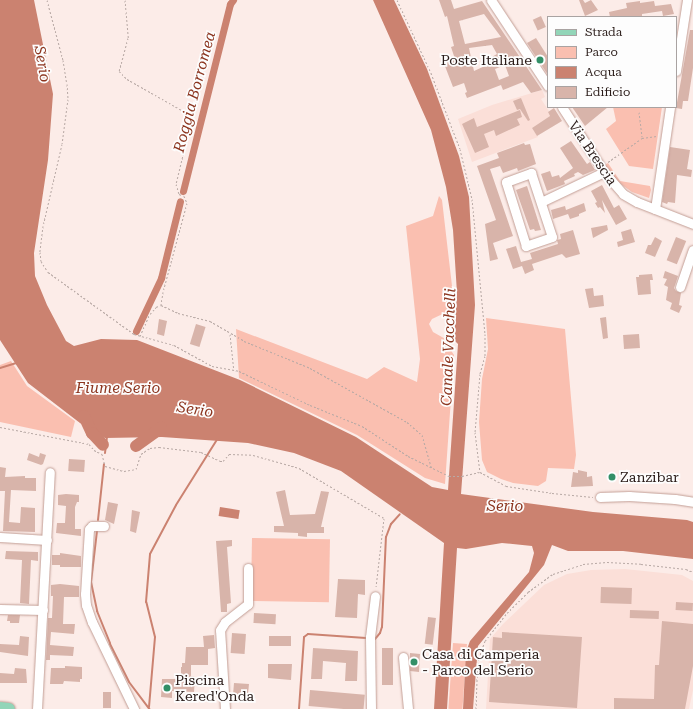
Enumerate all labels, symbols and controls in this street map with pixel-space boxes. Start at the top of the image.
legend [547,16,677,108]
text: Strada [585,25,622,39]
water label: Roggia Borromea [170,30,220,154]
water label: Serio [30,44,54,84]
text: Parco [585,45,618,59]
place label: Poste Italiane [441,52,532,68]
marker: Poste Italiane [535,55,545,65]
text: Acqua [585,65,622,79]
text: Edificio [585,85,630,99]
street label: Via Brescia [565,117,621,189]
water label: Canale Vacchelli [438,288,460,406]
water label: Fiume Serio [76,380,160,398]
water label: Serio [176,398,214,422]
place label: Zanzibar [620,469,679,485]
marker: Zanzibar [607,472,617,482]
water label: Serio [487,498,523,516]
place label: Casa di Camperia - Parco del Serio [422,646,539,678]
marker: Casa di Camperia - Parco del Serio [409,657,419,667]
place label: Piscina Kered'Onda [175,672,254,704]
marker: Piscina Kered'Onda [162,683,172,693]

